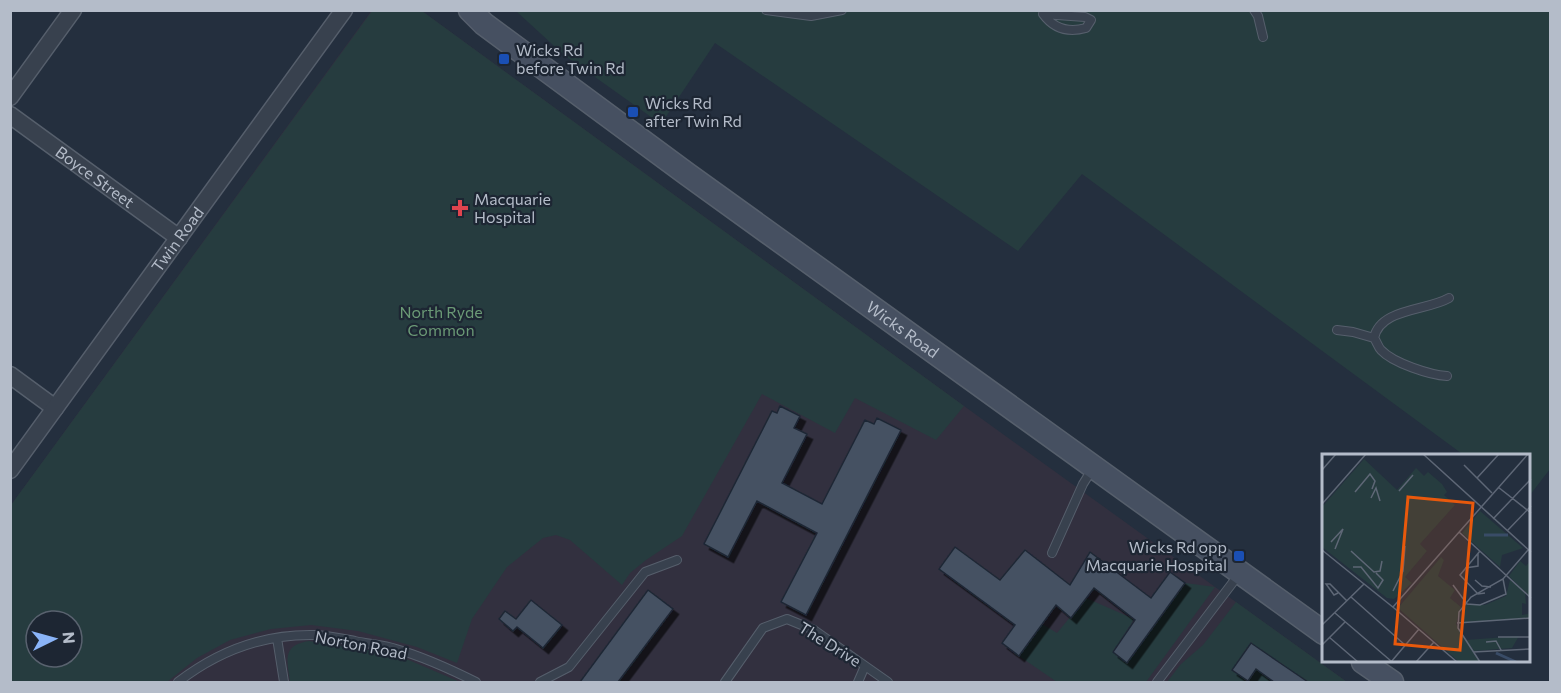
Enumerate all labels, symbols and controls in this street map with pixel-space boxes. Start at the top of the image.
place label: Wicks Rd before Twin Rd [516,40,625,77]
marker: Wicks Rd before Twin Rd [497,52,511,66]
place label: Wicks Rd after Twin Rd [645,93,742,130]
marker: Wicks Rd after Twin Rd [626,105,640,119]
street label: Boyce Street [52,142,138,211]
place label: Macquarie Hospital [474,189,551,226]
marker: Macquarie Hospital [451,199,469,217]
street label: Twin Road [147,203,207,275]
street label: Wicks Road [863,296,943,361]
park label: North Ryde Common [399,302,483,339]
inset map [1322,454,1531,663]
place label: Wicks Rd opp Macquarie Hospital [1086,537,1227,574]
marker: Wicks Rd opp Macquarie Hospital [1232,549,1246,563]
north arrow [24,609,84,669]
street label: The Drive [796,617,865,670]
street label: Norton Road [313,626,409,663]
text: N [59,631,79,644]

